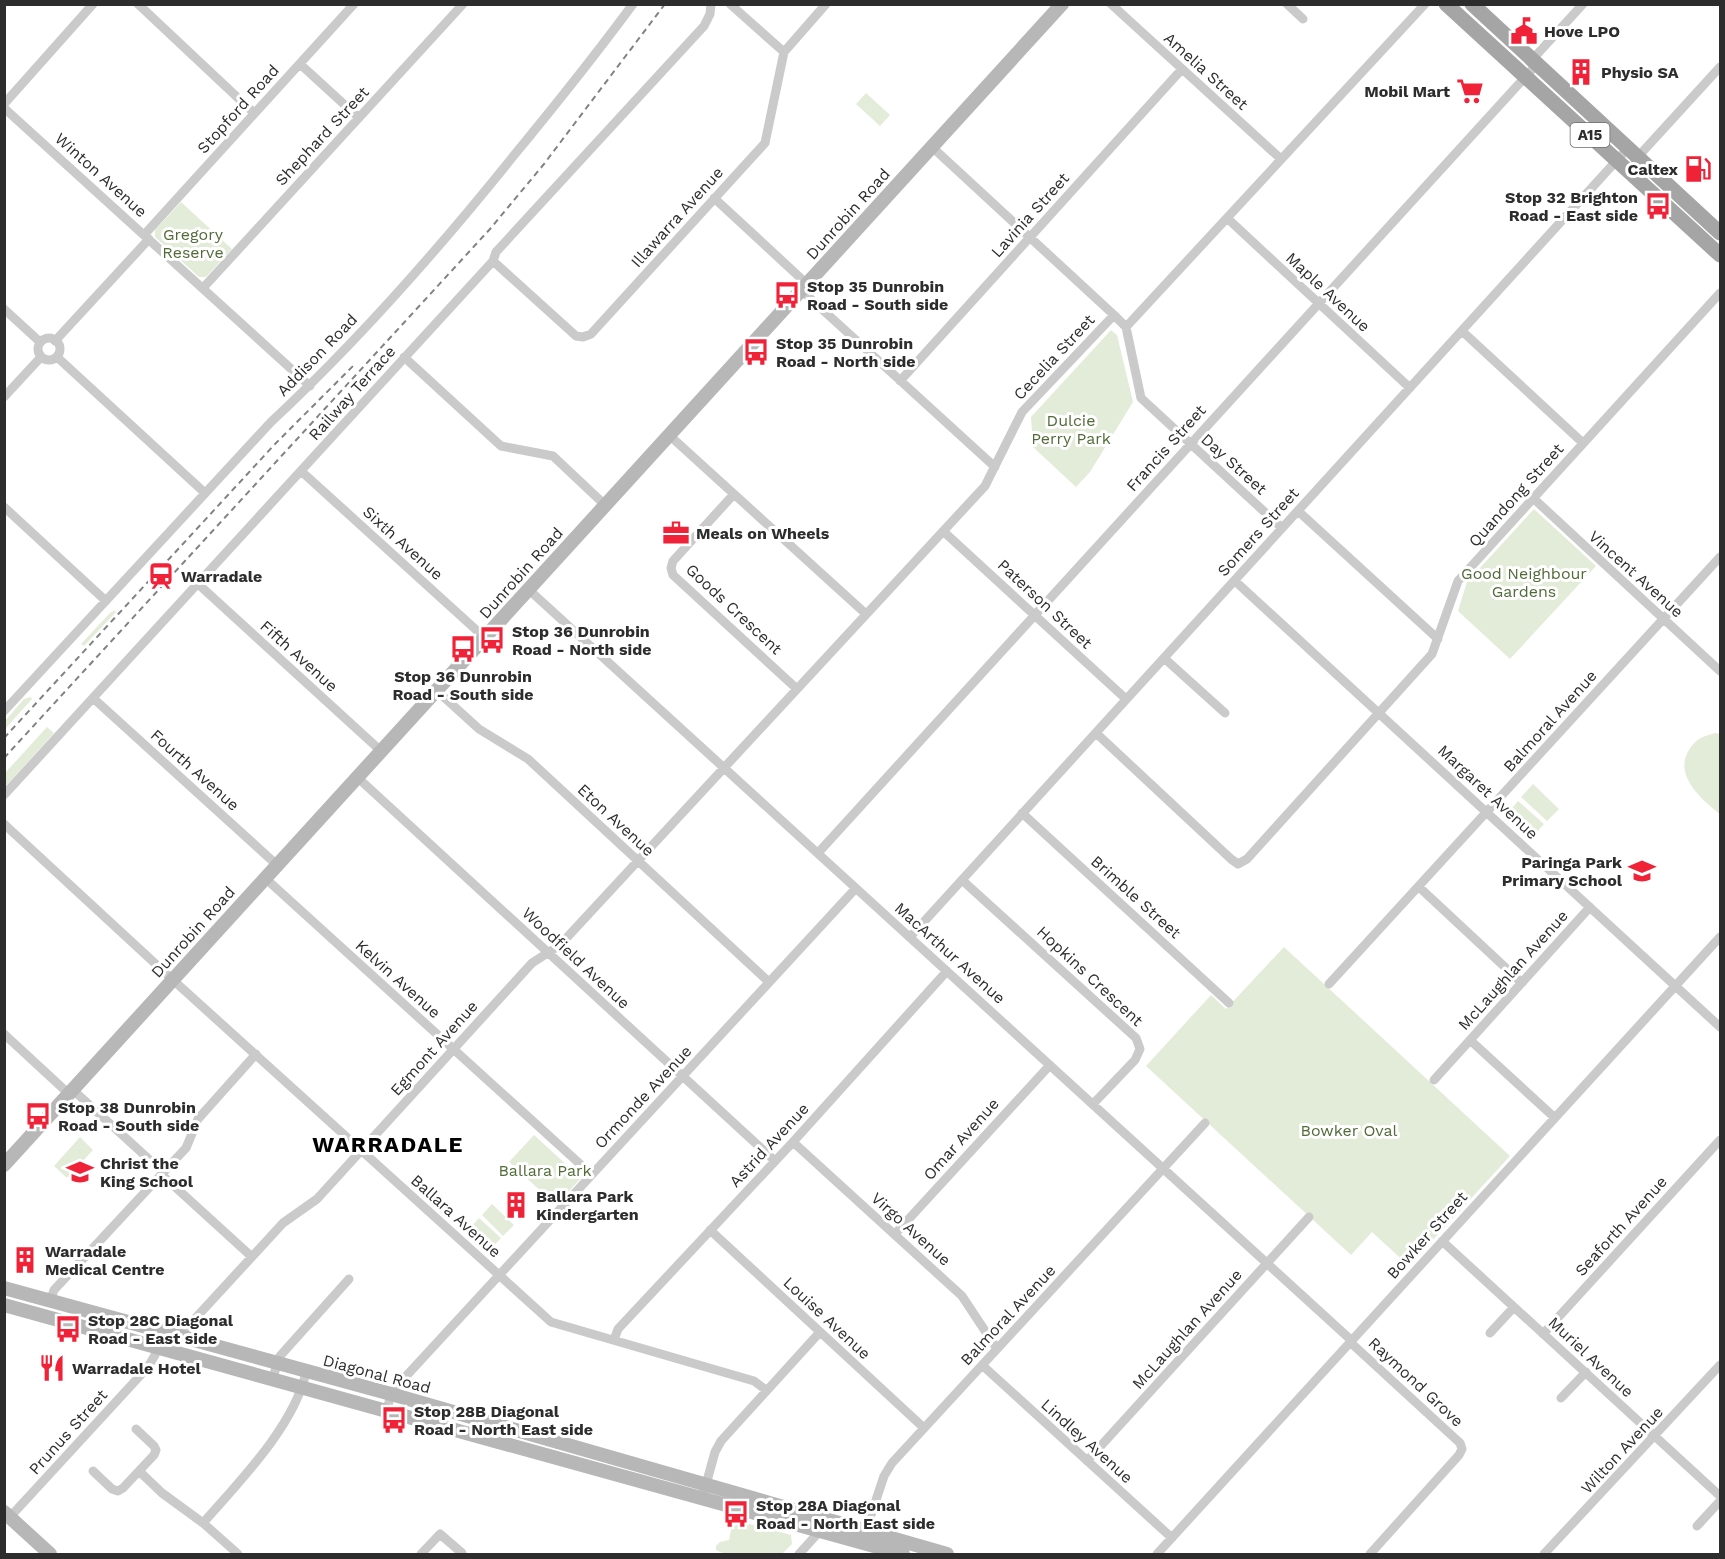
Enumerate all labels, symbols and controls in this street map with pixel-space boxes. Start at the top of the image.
public building icon: Hove LPO [1509,16,1539,46]
place label: Hove LPO [1544,22,1620,41]
street label: Amelia Street [1160,28,1252,114]
building icon: Physio SA [1566,57,1596,87]
street label: Stopford Road [193,61,283,157]
place label: Physio SA [1601,63,1679,82]
supermarket icon: Mobil Mart [1455,76,1485,106]
street label: Shephard Street [271,82,373,189]
place label: Mobil Mart [1364,82,1450,101]
road number: A15 [1570,123,1610,147]
street label: Winton Avenue [51,129,151,221]
fuel station icon: Caltex [1683,154,1713,184]
place label: Caltex [1628,160,1679,179]
street label: Illawarra Avenue [627,163,727,271]
street label: Dunrobin Road [802,165,894,263]
street label: Lavinia Street [987,169,1073,261]
place label: Stop 32 Brighton Road - East side [1505,188,1638,225]
bus stop icon: Stop 32 Brighton Road - East side [1643,191,1673,221]
park label: Gregory Reserve [162,225,224,262]
street label: Maple Avenue [1282,248,1374,336]
place label: Stop 35 Dunrobin Road - South side [807,277,948,314]
bus stop icon: Stop 35 Dunrobin Road - South side [772,280,802,310]
street label: Addison Road [273,310,361,400]
street label: Cecelia Street [1010,310,1099,404]
place label: Stop 35 Dunrobin Road - North side [776,334,916,371]
bus stop icon: Stop 35 Dunrobin Road - North side [741,337,771,367]
street label: Railway Terrace [305,342,399,444]
street label: Francis Street [1122,401,1210,495]
park label: Dulcie Perry Park [1031,411,1111,448]
street label: Day Street [1197,430,1271,499]
street label: Quandong Street [1465,439,1568,551]
street label: Somers Street [1213,484,1303,580]
street label: Sixth Avenue [359,502,447,584]
office icon: Meals on Wheels [661,518,691,548]
street label: Dunrobin Road [475,524,567,622]
place label: Meals on Wheels [696,524,830,543]
street label: Vincent Avenue [1585,527,1687,621]
street label: Paterson Street [994,555,1096,653]
street label: Goods Crescent [682,560,786,659]
station icon: Warradale [146,561,176,591]
park label: Good Neighbour Gardens [1461,564,1587,601]
place label: Warradale [181,567,262,586]
street label: Fifth Avenue [256,616,342,696]
place label: Stop 36 Dunrobin Road - North side [512,622,652,659]
bus stop icon: Stop 36 Dunrobin Road - North side [477,625,507,655]
bus stop icon: Stop 36 Dunrobin Road - South side [448,634,478,664]
street label: Balmoral Avenue [1499,666,1601,776]
place label: Stop 36 Dunrobin Road - South side [392,667,534,704]
street label: Fourth Avenue [147,725,243,815]
street label: Margaret Avenue [1434,741,1542,843]
street label: Eton Avenue [574,780,658,860]
street label: Brimble Street [1087,852,1185,942]
place label: Paringa Park Primary School [1502,853,1623,890]
school or university icon: Paringa Park Primary School [1627,856,1657,886]
street label: Dunrobin Road [147,883,239,981]
street label: MacArthur Avenue [891,898,1009,1008]
street label: Woodfield Avenue [518,903,634,1013]
street label: McLaughlan Avenue [1454,906,1572,1034]
street label: Hopkins Crescent [1033,922,1147,1030]
street label: Kelvin Avenue [352,936,444,1022]
street label: Egmont Avenue [386,997,482,1099]
street label: Ormonde Avenue [590,1042,696,1152]
street label: Omar Avenue [919,1094,1003,1184]
place label: Stop 38 Dunrobin Road - South side [58,1098,199,1135]
street label: Astrid Avenue [725,1099,813,1191]
bus stop icon: Stop 38 Dunrobin Road - South side [23,1101,53,1131]
park label: Bowker Oval [1301,1121,1398,1140]
district label: WARRADALE [312,1132,464,1157]
place label: Christ the King School [100,1154,194,1191]
school or university icon: Christ the King School [65,1157,95,1187]
park label: Ballara Park [498,1161,592,1180]
street label: Ballara Avenue [407,1171,505,1261]
street label: Seaforth Avenue [1571,1172,1671,1280]
place label: Ballara Park Kindergarten [536,1187,639,1224]
street label: Bowker Street [1383,1187,1471,1283]
street label: Virgo Avenue [867,1188,955,1270]
building icon: Ballara Park Kindergarten [501,1190,531,1220]
place label: Warradale Medical Centre [45,1242,164,1279]
building icon: Warradale Medical Centre [10,1245,40,1275]
street label: Balmoral Avenue [957,1261,1059,1369]
street label: McLaughlan Avenue [1128,1265,1246,1393]
street label: Louise Avenue [780,1273,874,1363]
place label: Stop 28C Diagonal Road - East side [88,1311,234,1348]
street label: Muriel Avenue [1545,1313,1637,1401]
bus stop icon: Stop 28C Diagonal Road - East side [53,1314,83,1344]
street label: Raymond Grove [1365,1333,1467,1431]
street label: Diagonal Road [321,1350,433,1398]
restaurant icon: Warradale Hotel [37,1353,67,1383]
place label: Warradale Hotel [72,1359,201,1378]
street label: Prunus Street [25,1385,111,1478]
street label: Lindley Avenue [1037,1395,1137,1487]
place label: Stop 28B Diagonal Road - North East side [414,1402,593,1439]
street label: Wilton Avenue [1577,1403,1667,1497]
bus stop icon: Stop 28B Diagonal Road - North East side [379,1405,409,1435]
place label: Stop 28A Diagonal Road - North East side [756,1496,935,1533]
bus stop icon: Stop 28A Diagonal Road - North East side [721,1499,751,1529]

